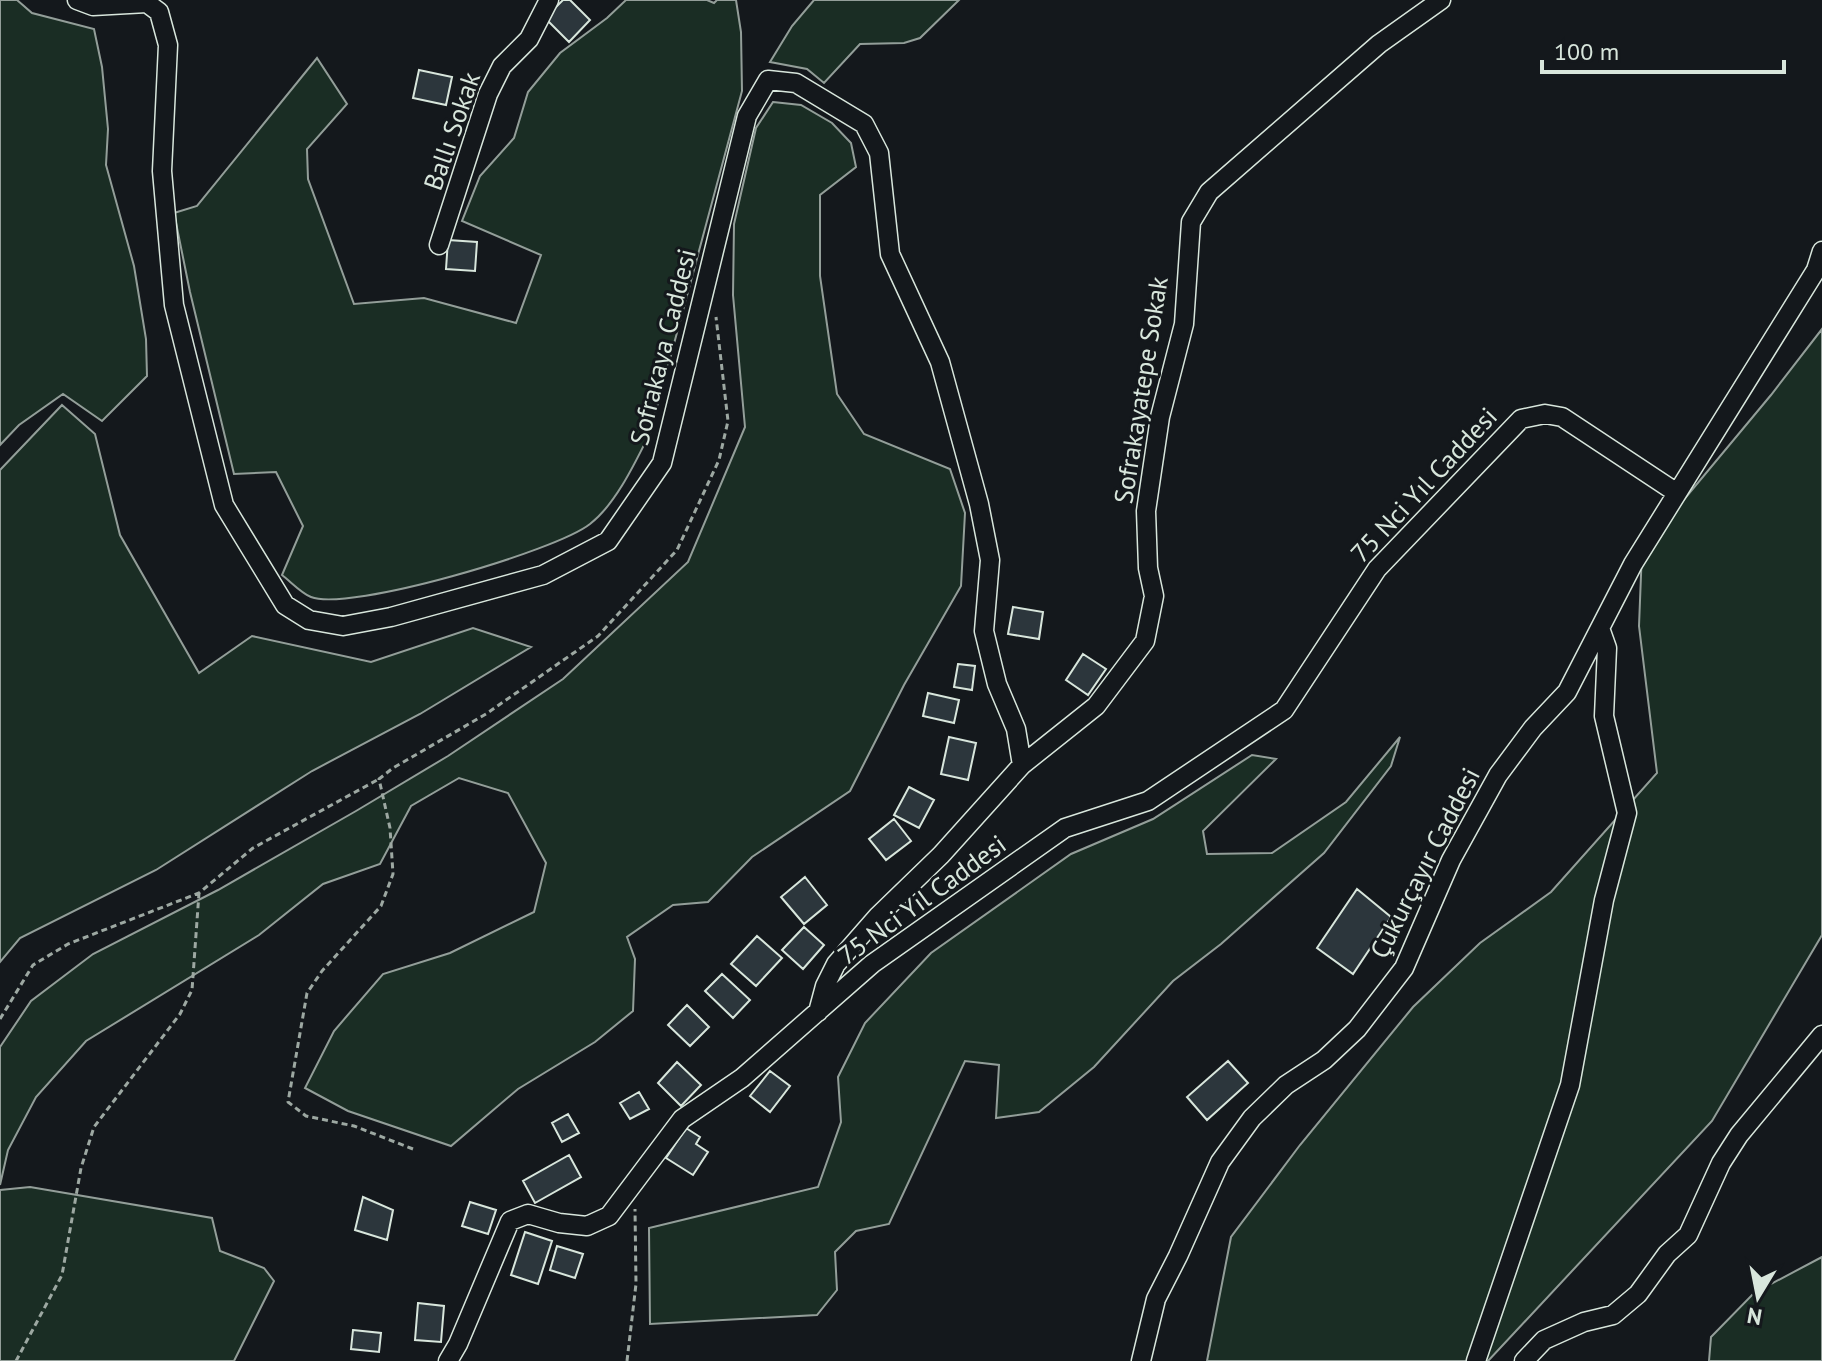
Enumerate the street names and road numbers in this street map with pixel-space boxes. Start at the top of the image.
street label: Ballı Sokak [416,67,487,194]
street label: Sofrakaya Caddesi [622,245,703,448]
street label: Sofrakayatepe Sokak [1106,274,1175,506]
street label: 75 Nci Yıl Caddesi [1343,400,1504,569]
street label: Çukurçayır Caddesi [1362,762,1487,964]
street label: 75 Nci Yıl Caddesi [831,827,1012,972]

